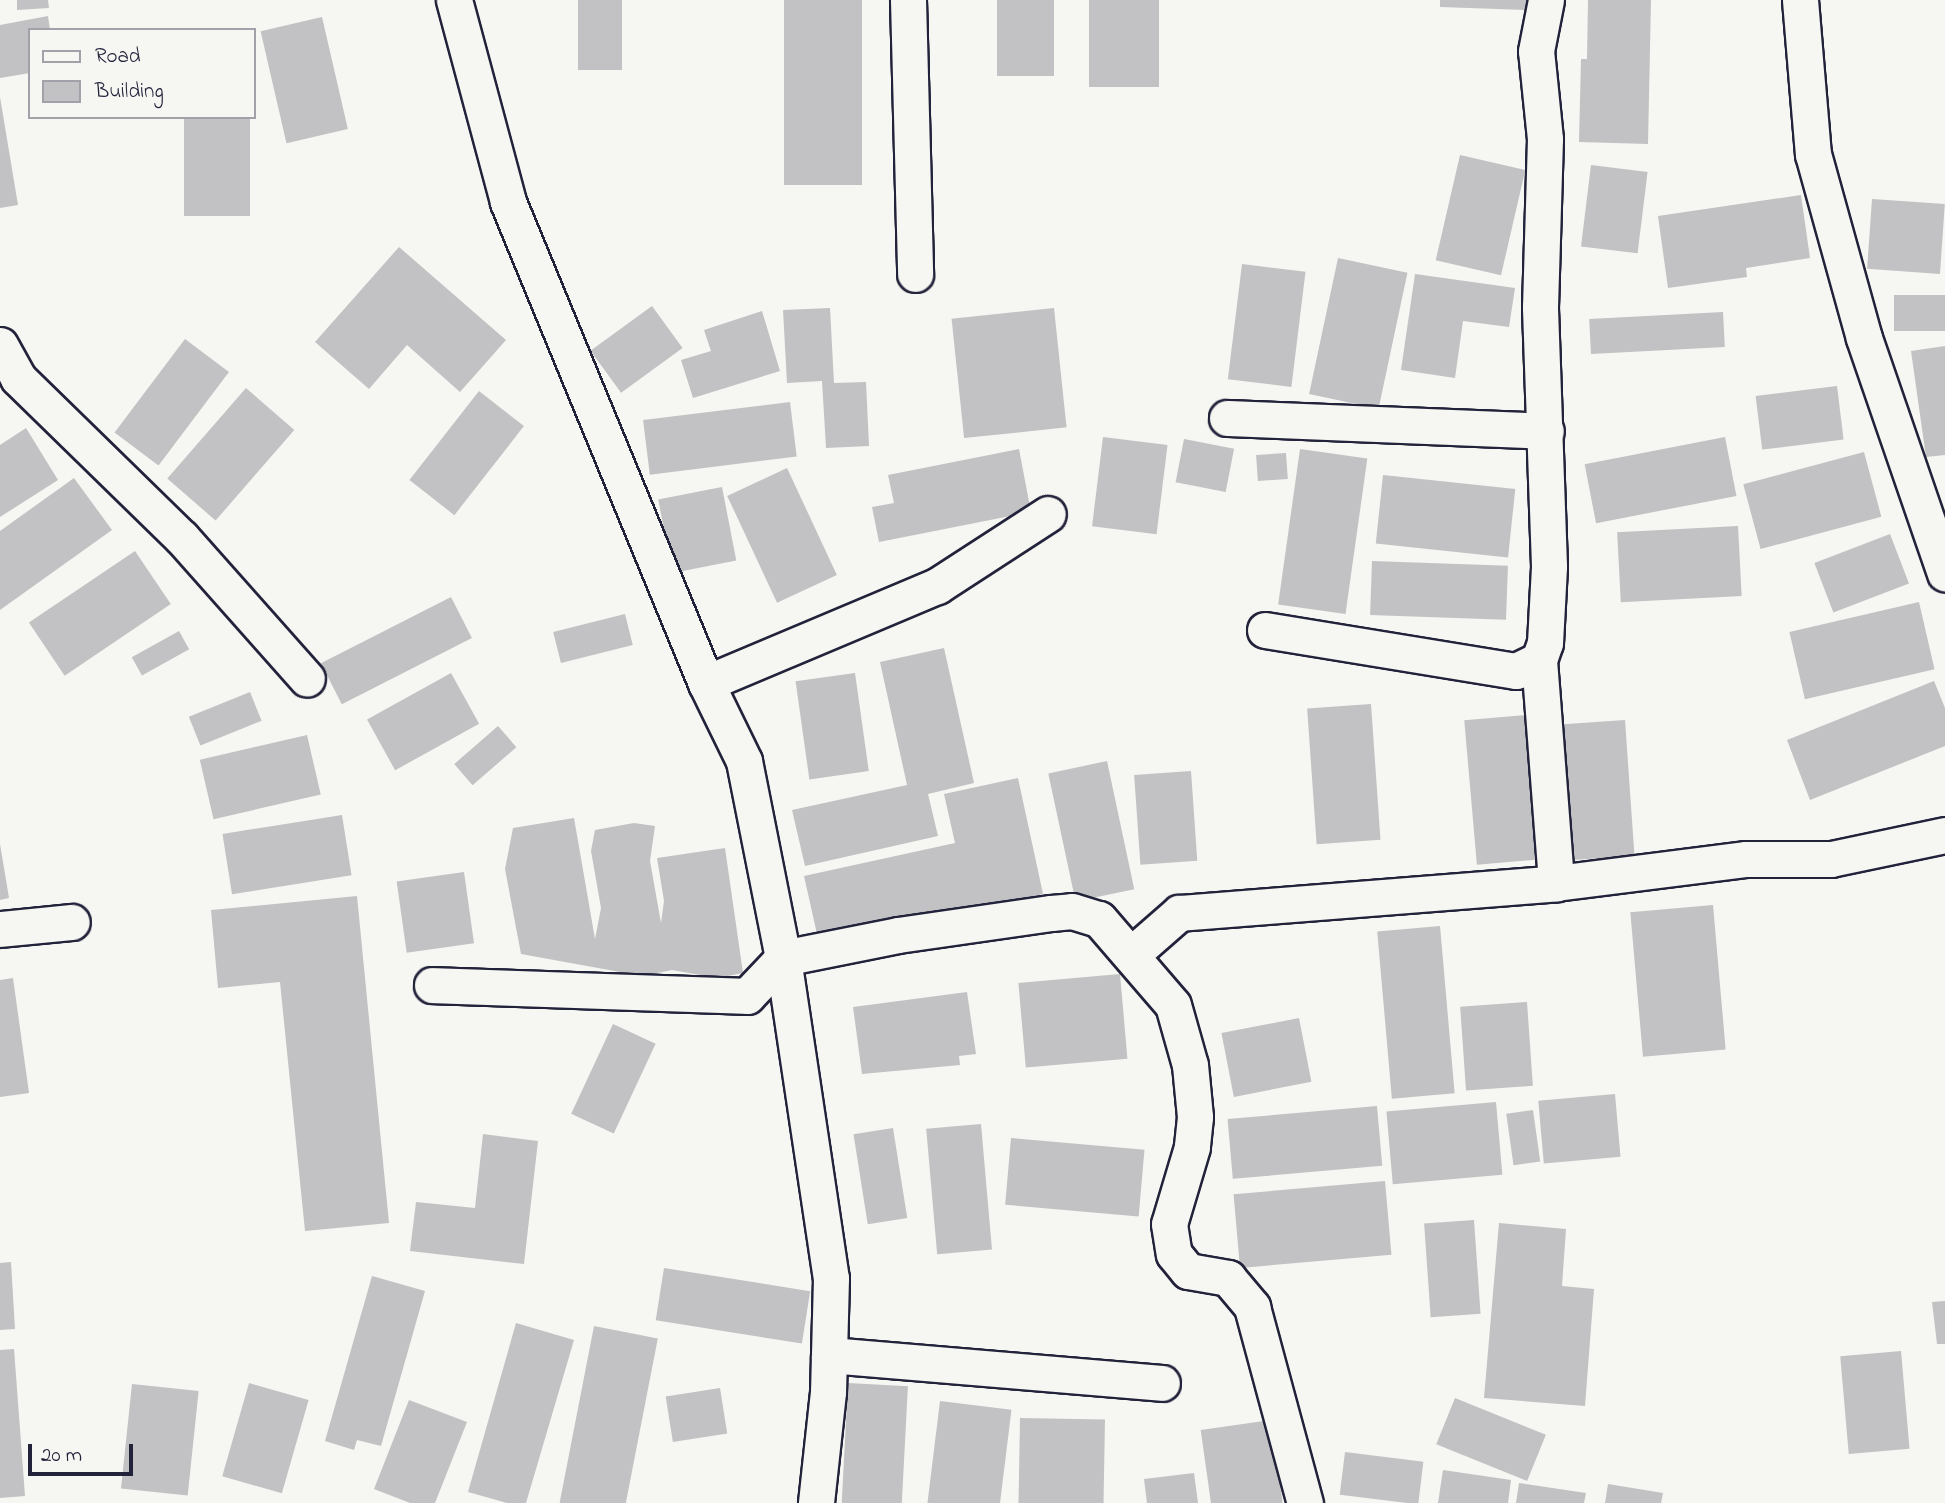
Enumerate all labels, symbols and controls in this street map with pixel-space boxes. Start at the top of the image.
legend [28,28,256,119]
text: Road [95,42,141,72]
text: Building [95,77,164,107]
scale bar [32,1430,136,1474]
text: 20 m [41,1441,82,1471]

